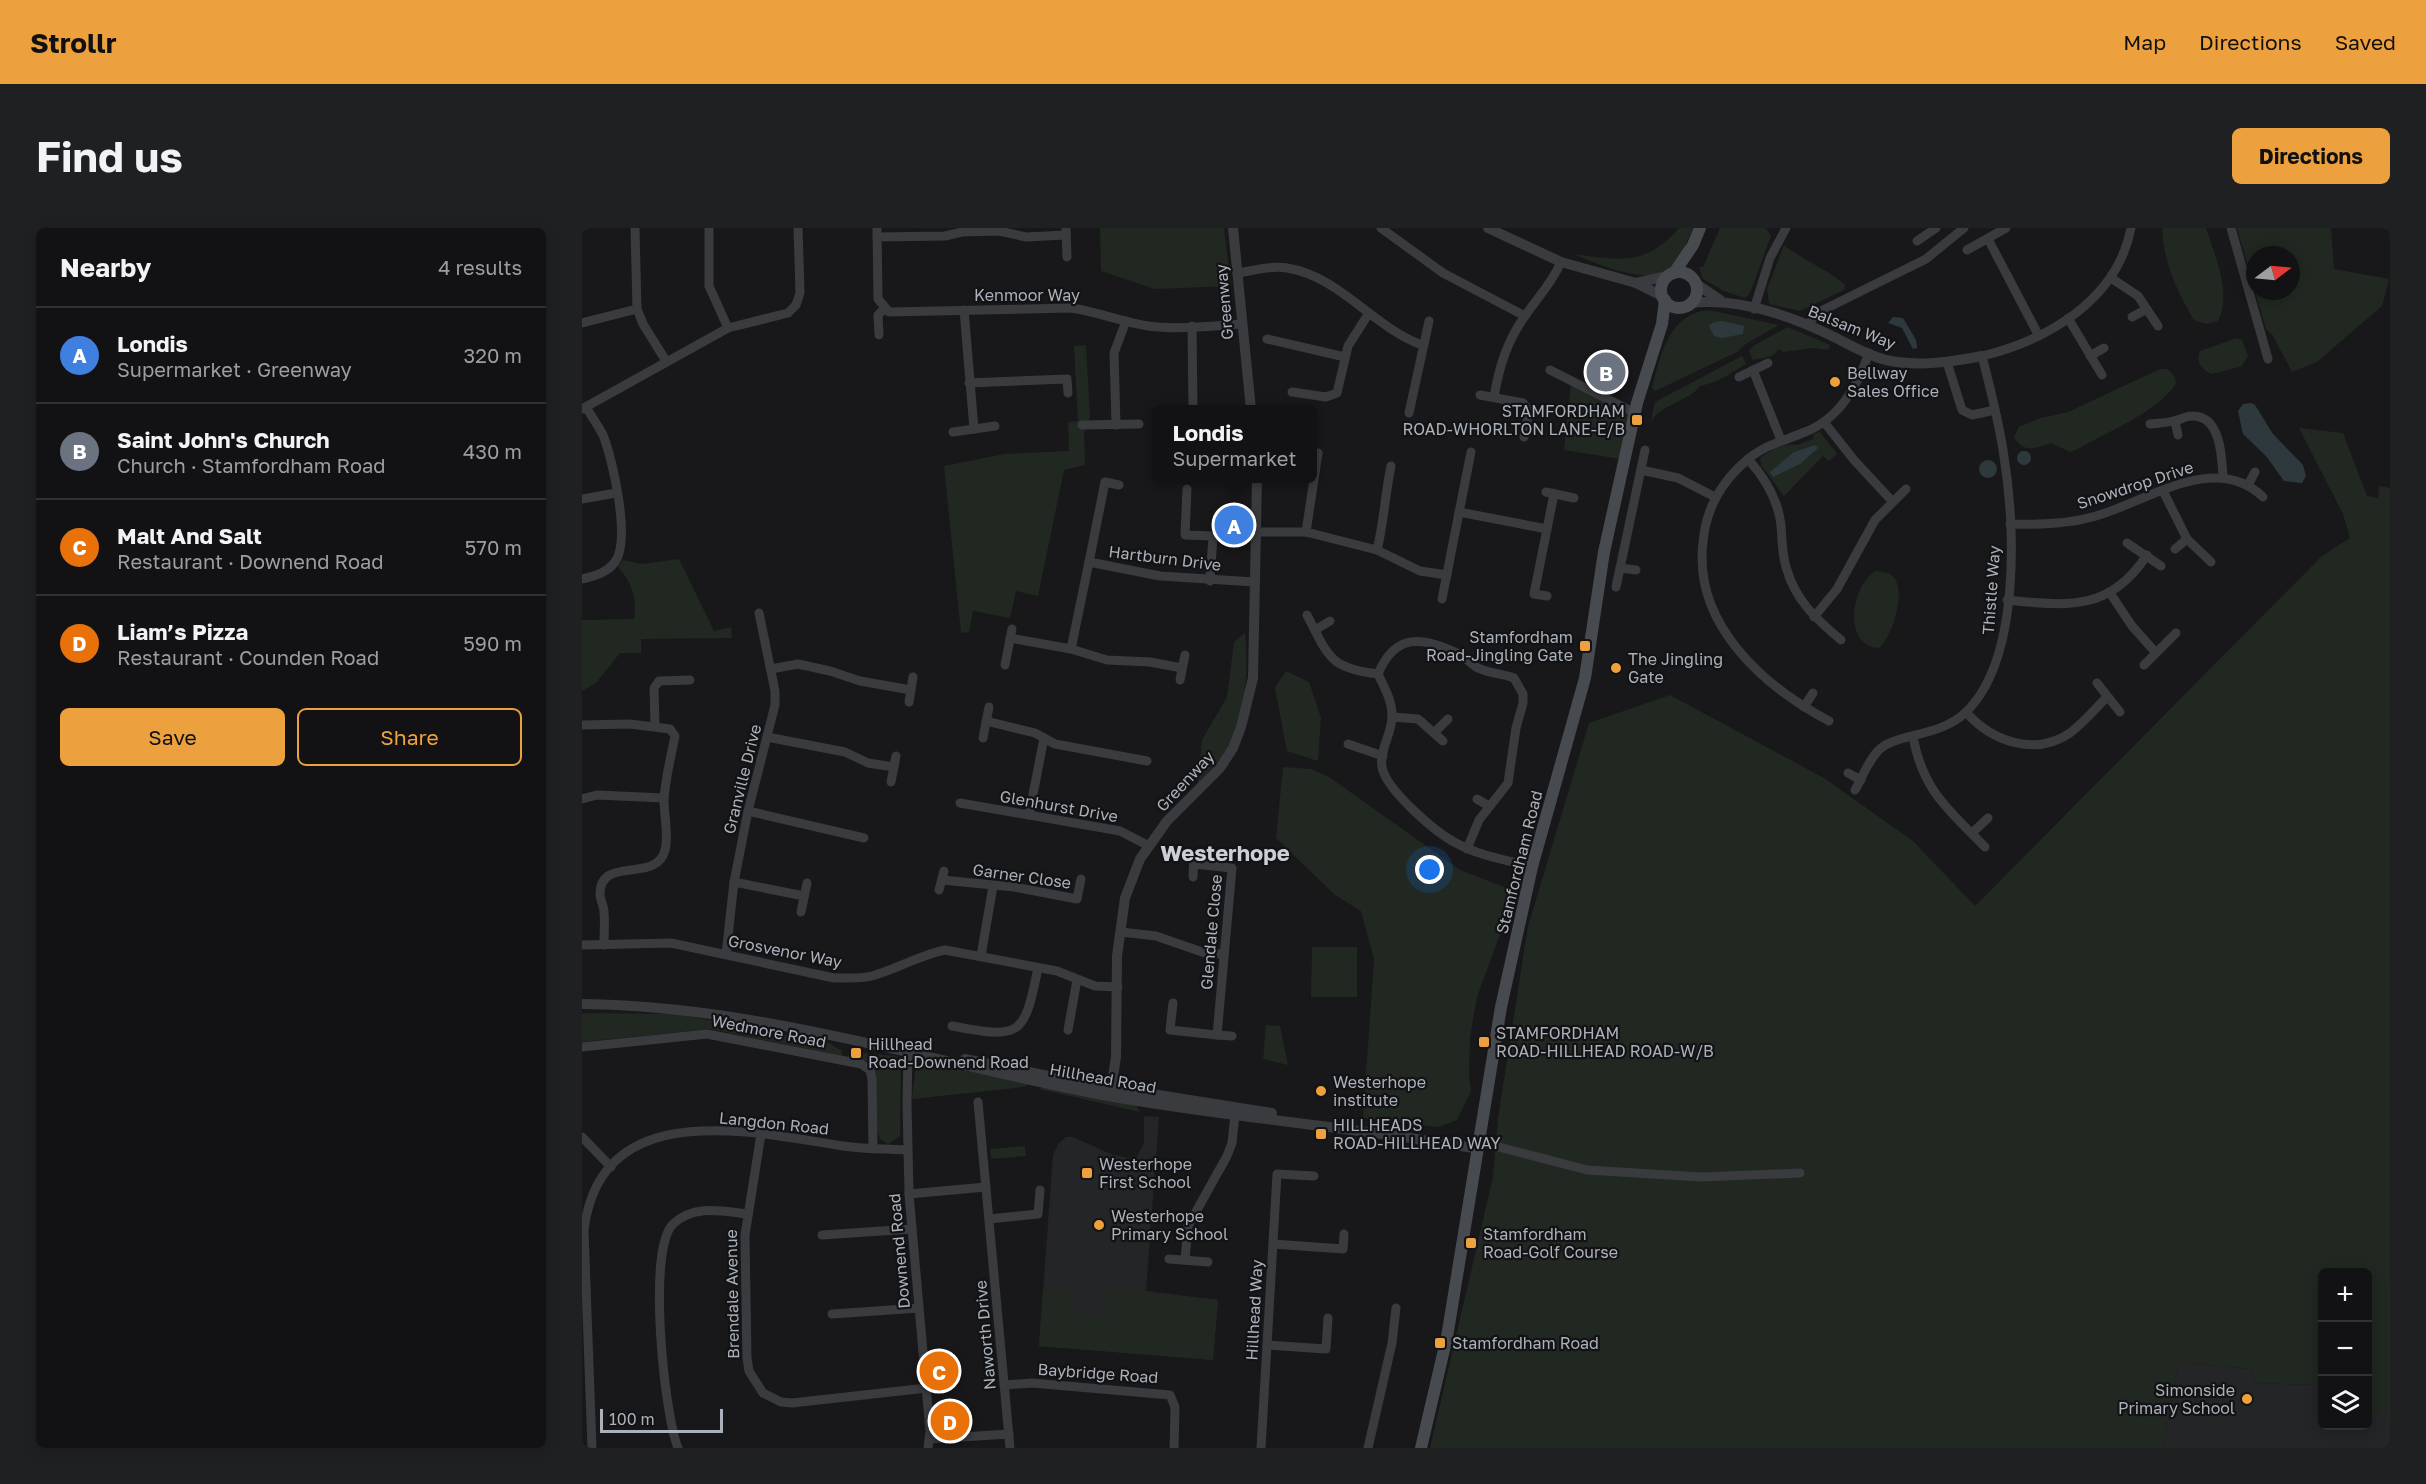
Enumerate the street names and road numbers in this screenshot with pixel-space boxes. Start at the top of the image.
street label: Greenway [1211,263,1237,341]
street label: Kenmoor Way [974,285,1080,305]
street label: Balsam Way [1805,300,1899,354]
street label: Snowdrop Drive [2074,457,2196,513]
street label: Hartburn Drive [1107,541,1223,575]
street label: Thistle Way [1978,545,2004,635]
street label: Granville Drive [719,722,765,836]
street label: Greenway [1152,746,1218,816]
street label: Glenhurst Drive [998,786,1120,826]
street label: Stamfordham Road [1492,788,1546,936]
street label: Garner Close [972,859,1072,893]
street label: Glendale Close [1196,874,1226,990]
street label: Grosvenor Way [726,930,844,972]
street label: Wedmore Road [710,1010,828,1052]
street label: Hillhead Road [1048,1059,1158,1097]
street label: Langdon Road [718,1107,830,1139]
street label: Downend Road [884,1193,914,1309]
street label: Brendale Avenue [721,1229,743,1359]
street label: Hillhead Way [1241,1259,1267,1361]
street label: Naworth Drive [970,1279,1000,1391]
street label: Baybridge Road [1037,1359,1159,1387]

